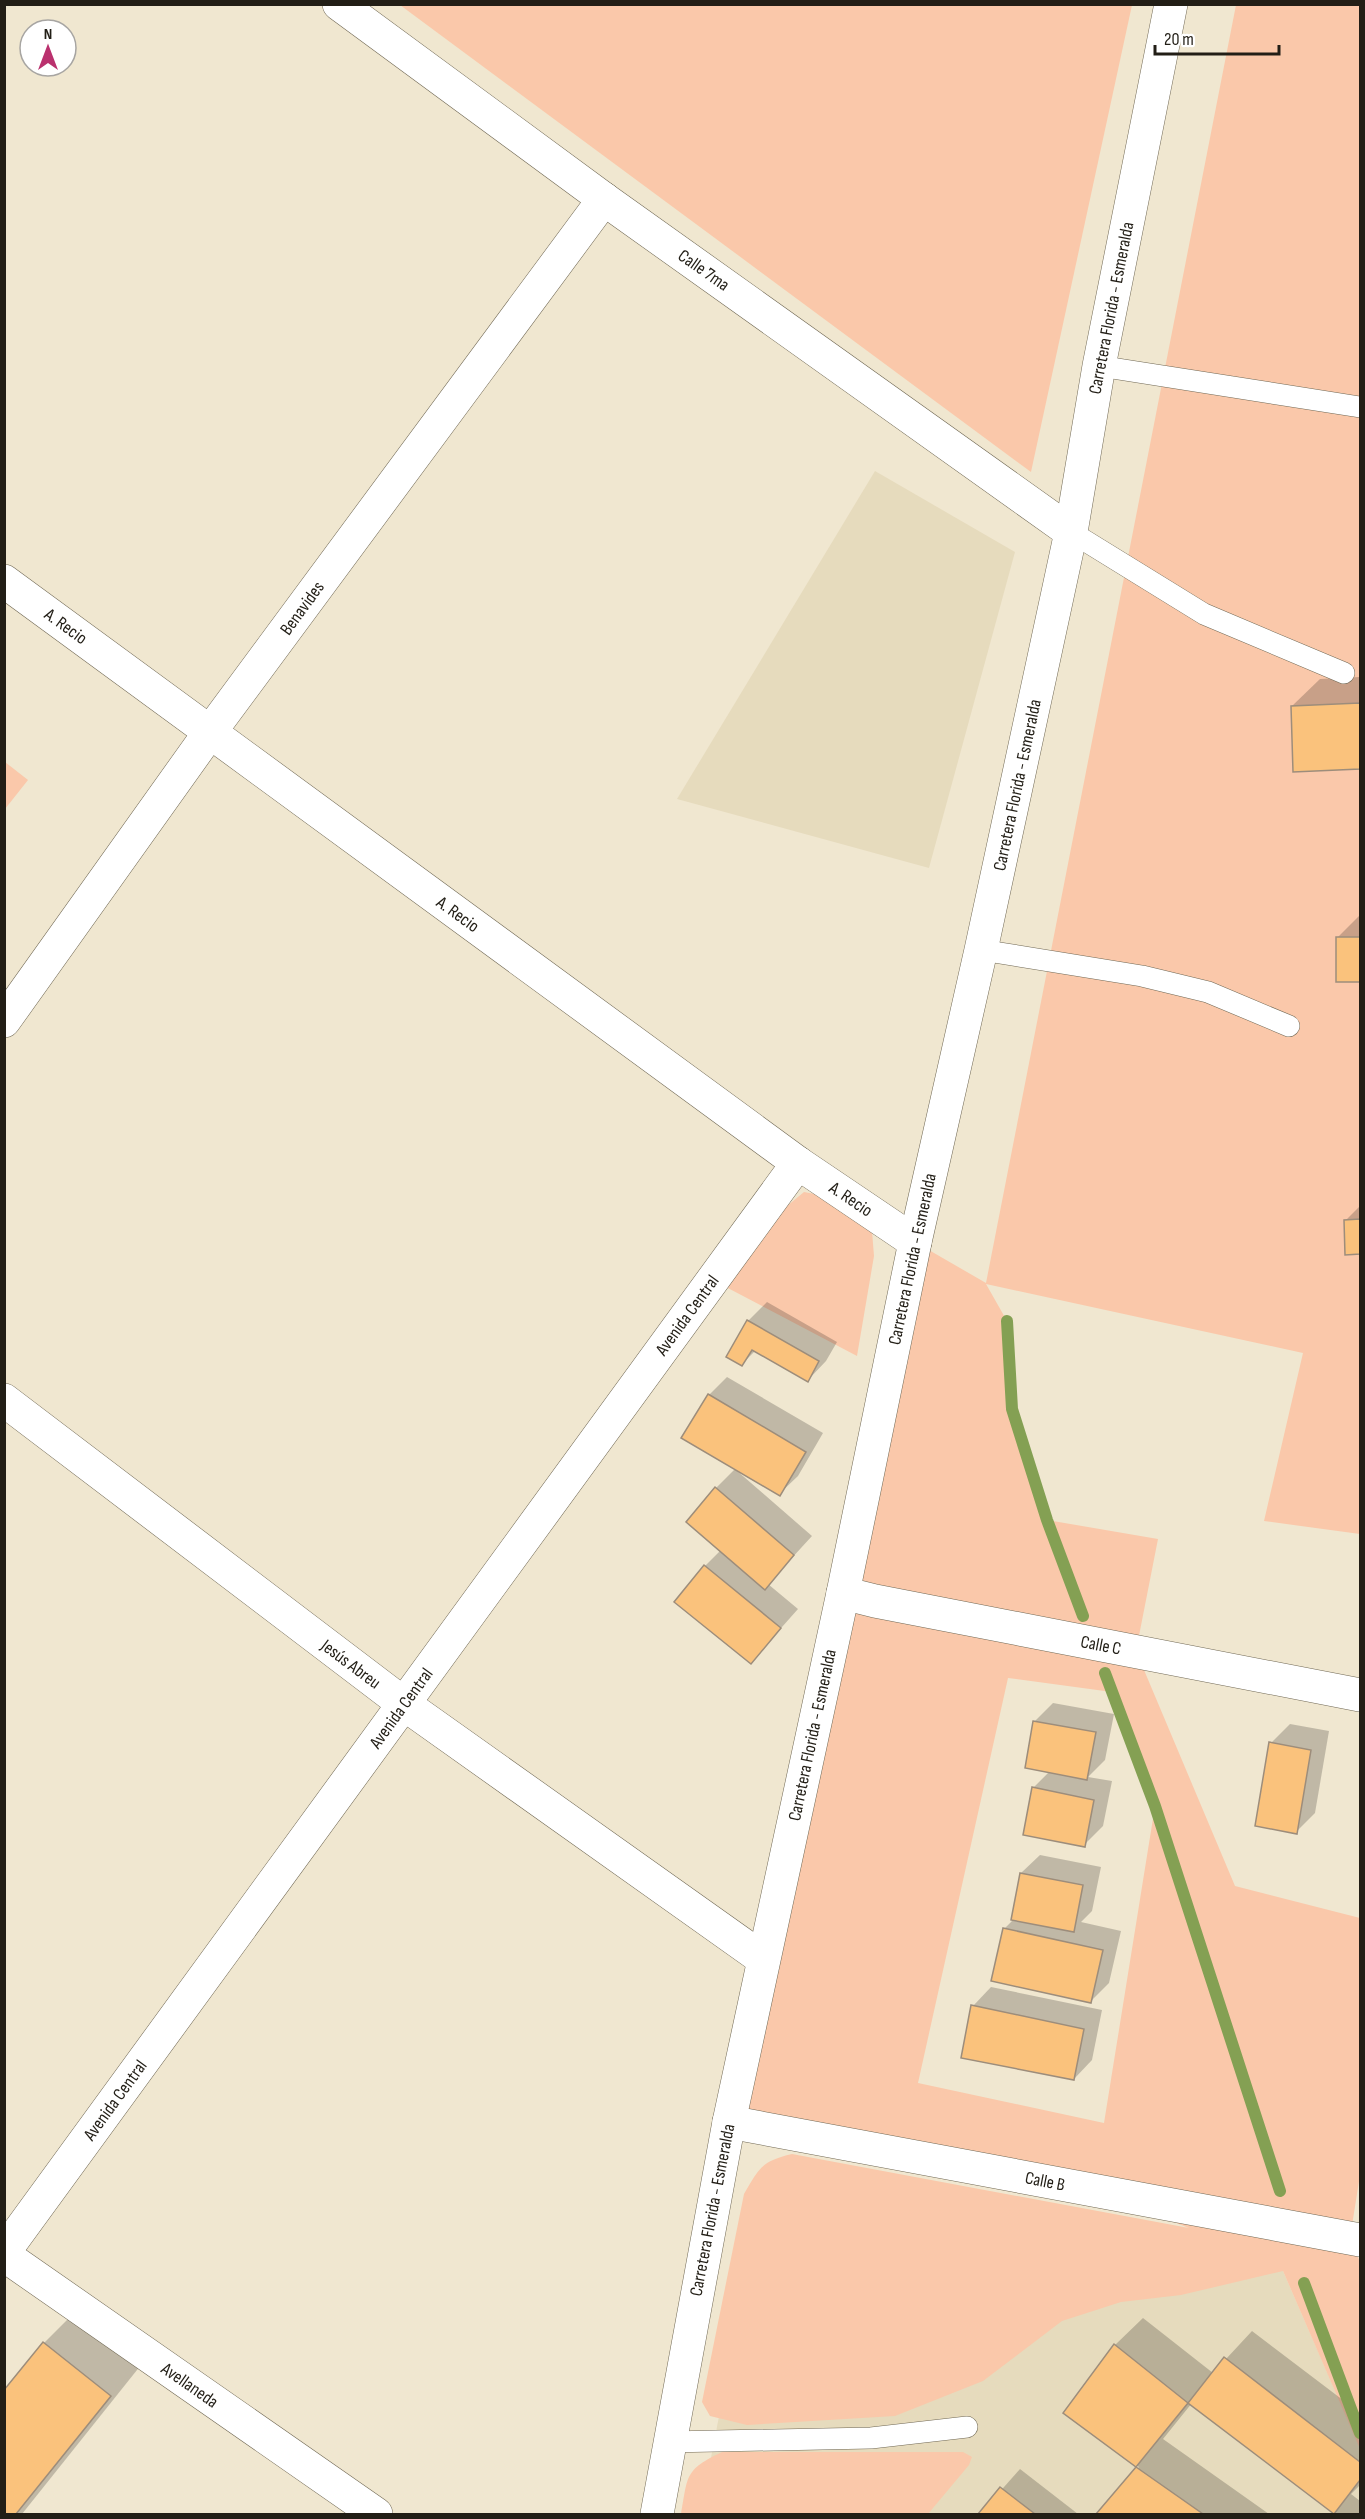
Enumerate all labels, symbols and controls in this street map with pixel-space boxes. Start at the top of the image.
north arrow [18,18,78,78]
scale bar [1155,18,1280,56]
text: N [44,25,52,44]
text: 20 m [1164,29,1194,50]
street label: Carretera Florida - Esmeralda [1084,220,1139,396]
street label: Calle 7ma [674,245,733,296]
street label: Benavides [276,577,329,639]
street label: A. Recio [40,603,91,649]
street label: Carretera Florida - Esmeralda [989,697,1046,873]
street label: A. Recio [432,891,483,937]
street label: Carretera Florida - Esmeralda [884,1171,941,1347]
street label: A. Recio [824,1177,876,1221]
street label: Avenida Central [651,1271,724,1360]
street label: Calle C [1079,1631,1123,1660]
street label: Jesús Abreu [316,1635,385,1694]
street label: Carretera Florida - Esmeralda [784,1647,841,1823]
street label: Avenida Central [365,1664,438,1753]
street label: Avenida Central [79,2056,152,2145]
street label: Carretera Florida - Esmeralda [685,2122,740,2298]
street label: Calle B [1023,2167,1067,2196]
street label: Avellaneda [156,2358,222,2413]

